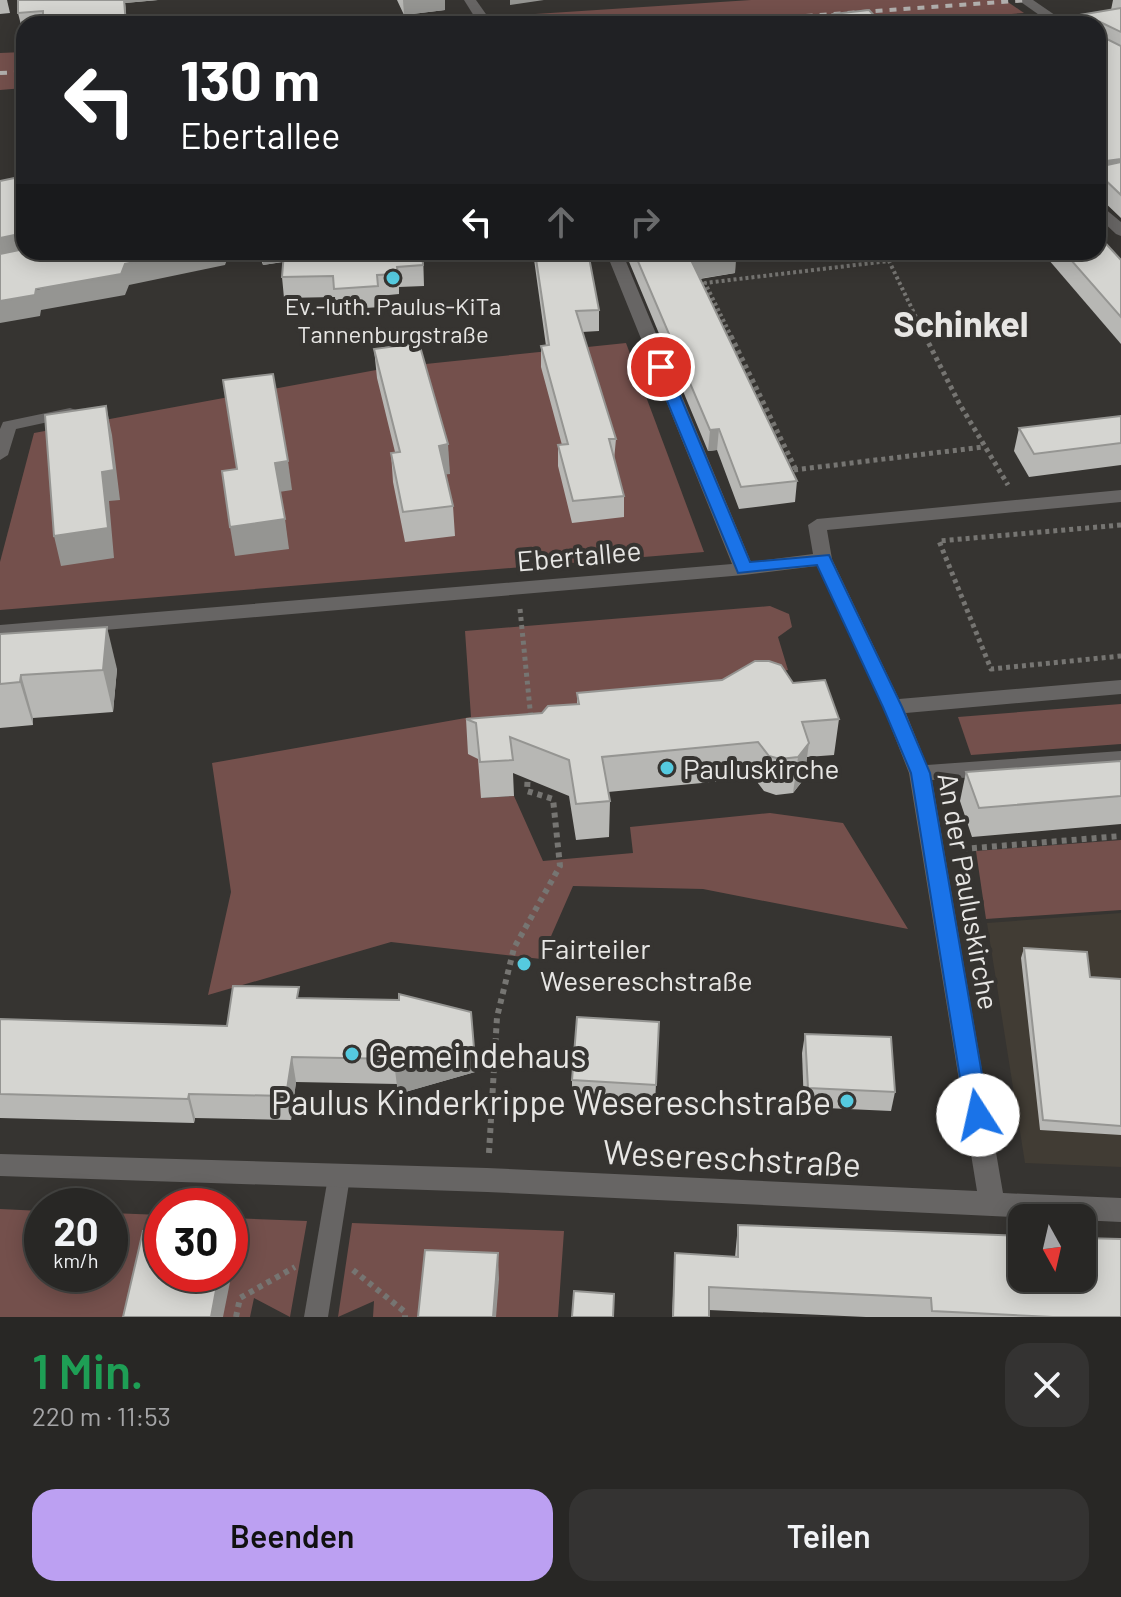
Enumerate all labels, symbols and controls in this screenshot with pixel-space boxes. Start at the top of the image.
text: 130 m [180,45,320,112]
icon: left [48,48,152,152]
text: Ebertallee [180,113,340,156]
icon: left [455,200,499,244]
icon: ahead [539,200,583,244]
icon: right [623,200,667,244]
marker: Ev.-luth. Paulus-KiTa Tannenburgstraße [384,269,402,287]
place label: Ev.-luth. Paulus-KiTa Tannenburgstraße [285,291,501,348]
district label: Schinkel [893,301,1029,344]
pin [627,333,695,401]
icon: arrive [639,345,683,389]
street label: Ebertallee [515,533,643,577]
place label: Pauluskirche [683,751,839,785]
marker: Pauluskirche [658,759,676,777]
street label: An der Pauluskirche [931,770,1007,1012]
place label: Fairteiler Wesereschstraße [540,931,753,997]
marker: Fairteiler Wesereschstraße [515,955,533,973]
place label: Gemeindehaus [368,1034,587,1075]
marker: Gemeindehaus [343,1045,361,1063]
position arrow [936,1073,1020,1157]
place label: Paulus Kinderkrippe Wesereschstraße [271,1081,831,1122]
marker: Paulus Kinderkrippe Wesereschstraße [838,1092,856,1110]
street label: Wesereschstraße [602,1130,862,1184]
speed limit sign: 30 [144,1188,248,1292]
north arrow [1008,1204,1096,1292]
map controls [1008,1204,1096,1292]
text: 20 [53,1206,99,1254]
text: km/h [53,1248,99,1272]
text: 1 Min. [32,1341,144,1399]
button: close [1005,1343,1089,1427]
text: 220 m · 11:53 [32,1400,171,1431]
button: Beenden [32,1489,553,1581]
button: Teilen [569,1489,1089,1581]

